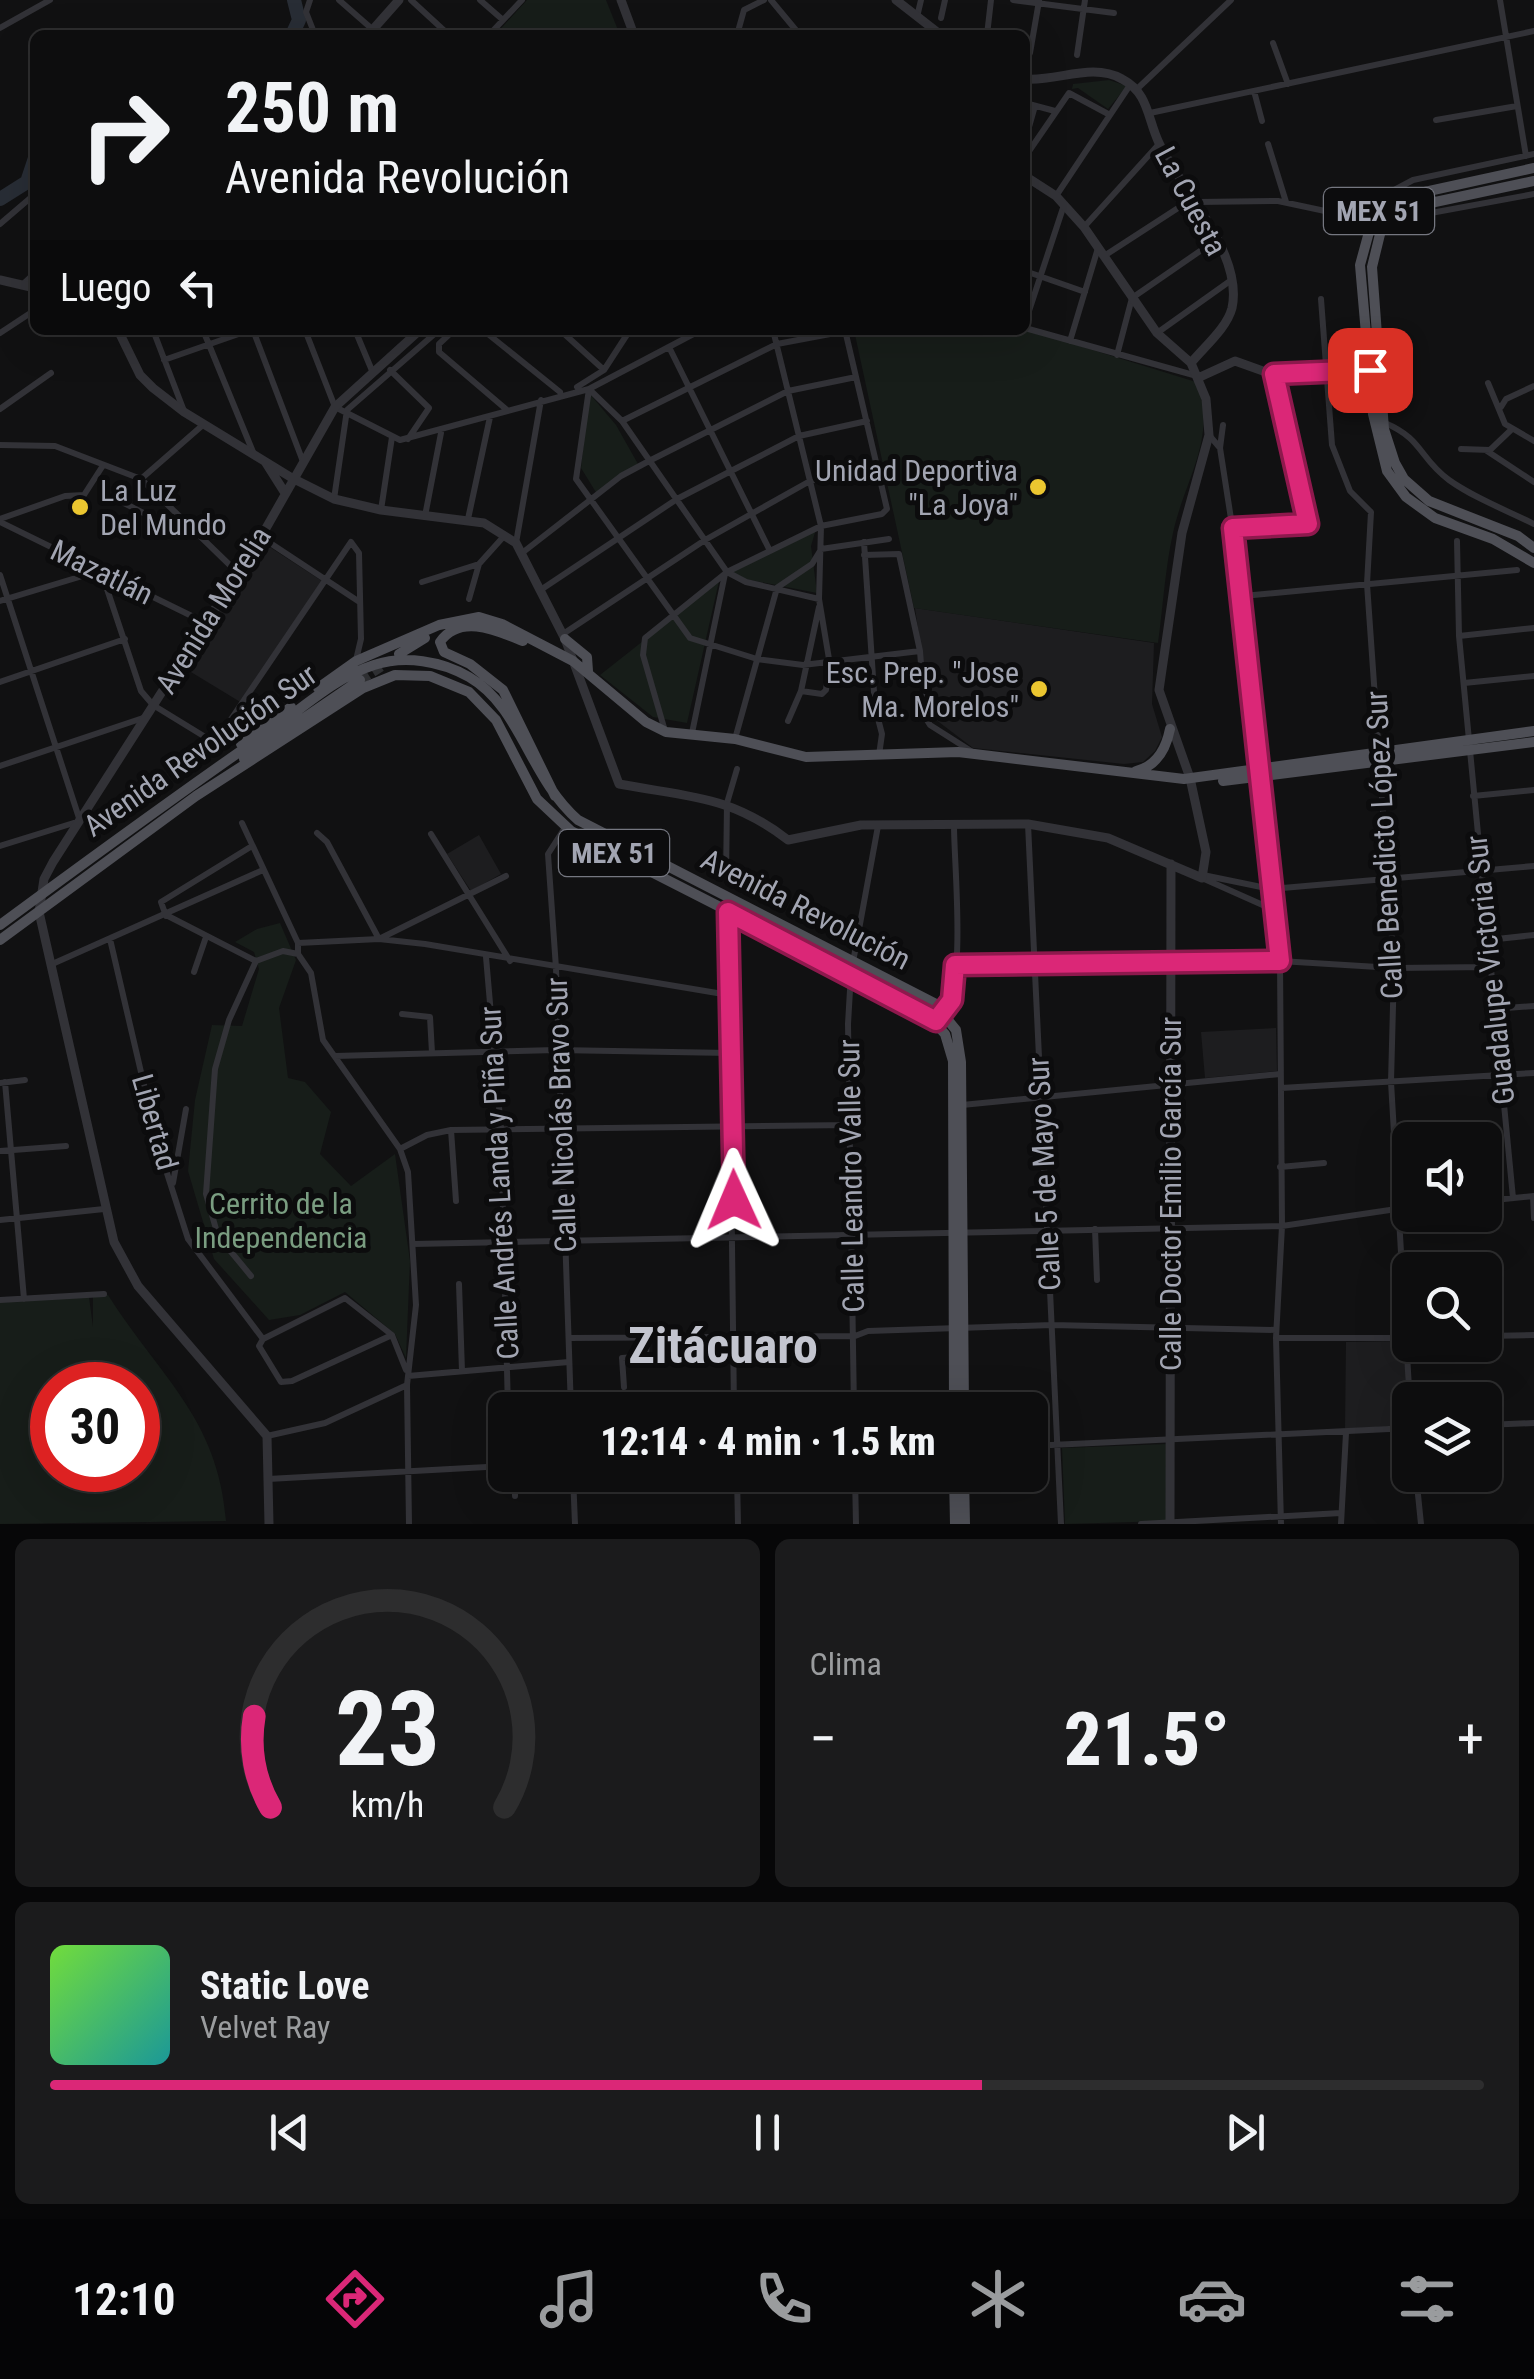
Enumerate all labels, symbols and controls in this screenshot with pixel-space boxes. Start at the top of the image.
text: 250 m [225,67,399,149]
icon: right [60,70,190,200]
street label: La Cuesta [1148,141,1234,261]
text: Avenida Revolución [225,151,570,204]
road number: MEX 51 [1324,188,1434,234]
icon: left [171,260,226,315]
text: Luego [60,266,151,310]
pin [1328,328,1413,413]
icon: arrive [1343,343,1398,398]
place label: Unidad Deportiva "La Joya" [815,453,1018,522]
place label: La Luz Del Mundo [100,473,227,542]
marker: Unidad Deportiva "La Joya" [1027,476,1049,498]
marker: La Luz Del Mundo [69,496,91,518]
street label: Avenida Morelia [148,520,278,700]
street label: Mazatlán [45,532,159,612]
place label: Esc. Prep. "Jose Ma. Morelos" [826,655,1019,724]
street label: Avenida Revolución Sur [77,656,323,844]
marker: Esc. Prep. "Jose Ma. Morelos" [1028,678,1050,700]
street label: Calle Benedicto López Sur [1358,690,1410,1000]
road number: MEX 51 [559,830,669,876]
street label: Guadalupe Victoria Sur [1458,834,1522,1106]
street label: Avenida Revolución [696,841,916,977]
street label: Calle Nicolás Bravo Sur [539,977,583,1253]
street label: Calle Andrés Landa y Piña Sur [472,1006,526,1360]
street label: Calle Doctor Emilio García Sur [1153,1017,1188,1371]
street label: Calle Leandro Valle Sur [831,1039,871,1313]
street label: Calle 5 de Mayo Sur [1020,1056,1068,1292]
street label: Libertad [125,1070,185,1174]
map controls [1392,1122,1502,1492]
button: sound [1392,1122,1502,1232]
position arrow [682,1148,786,1252]
park label: Cerrito de la Independencia [195,1186,367,1255]
button: search [1392,1252,1502,1362]
district label: Zitácuaro [628,1317,818,1375]
speed limit sign: 30 [30,1362,160,1492]
button: layers [1392,1382,1502,1492]
text: 12:14 · 4 min · 1.5 km [600,1420,936,1464]
text: Clima [810,1645,882,1683]
text: 23 [335,1669,440,1790]
text: 21.5° [1064,1695,1230,1783]
text: − [810,1707,837,1771]
text: + [1457,1707,1484,1771]
text: km/h [350,1784,424,1826]
text: Static Love [200,1964,369,2008]
text: Velvet Ray [200,2008,330,2046]
icon: previous [262,2105,317,2160]
icon: pause [740,2105,795,2160]
icon: next [1218,2105,1273,2160]
icon: directions [320,2264,390,2334]
icon: music [534,2264,604,2334]
icon: phone [749,2264,819,2334]
icon: climate [963,2264,1033,2334]
icon: car [1177,2264,1247,2334]
icon: filters [1392,2264,1462,2334]
text: 12:10 [72,2273,175,2326]

